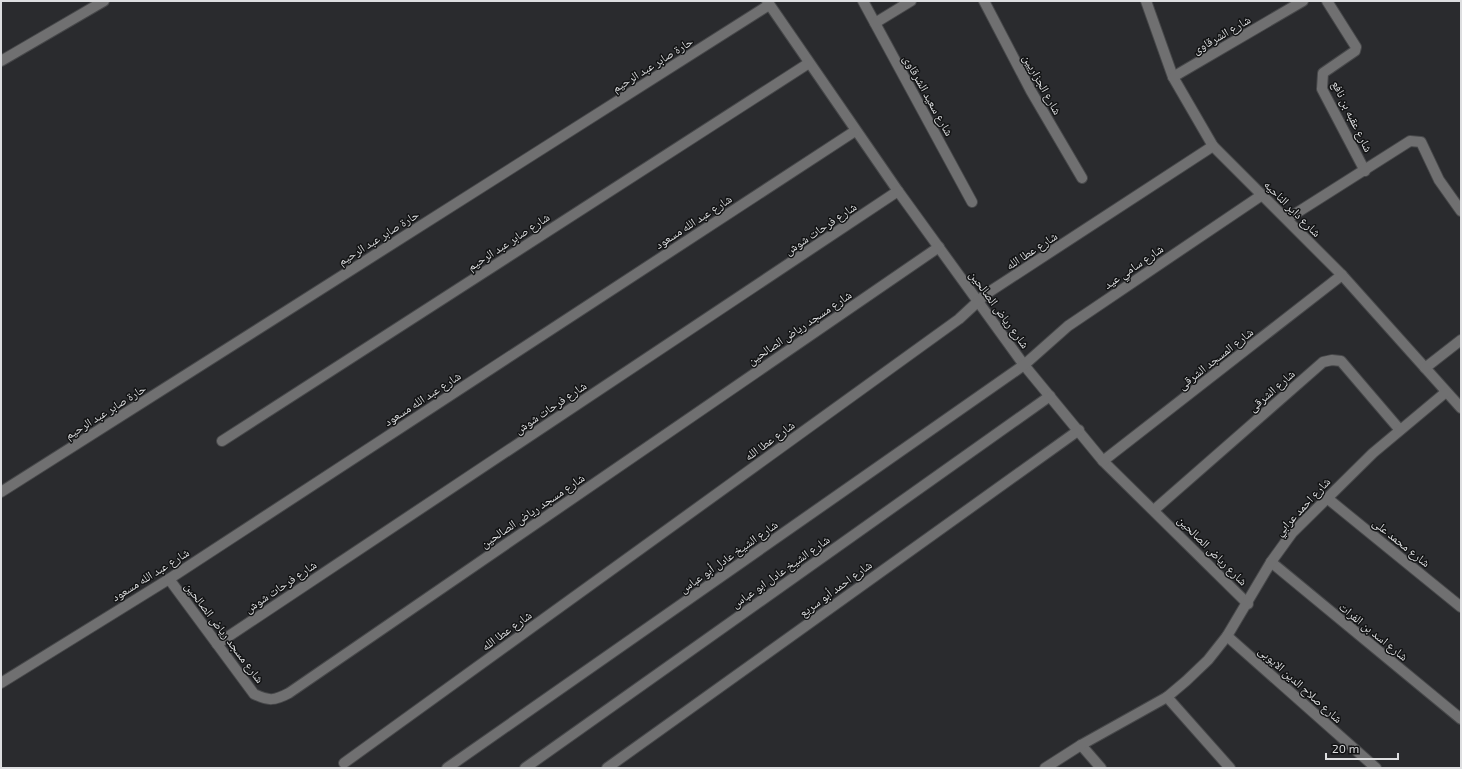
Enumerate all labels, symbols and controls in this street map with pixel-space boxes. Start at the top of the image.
street label: شارع الشرقاوى [1189,12,1254,58]
street label: حارة صابر عبد الرحيم [609,33,696,96]
street label: شارع الجزاريين [1019,51,1065,118]
street label: شارع سعيد الشرقاوى [899,52,957,139]
street label: شارع عقبه بن نافع [1328,78,1376,155]
street label: شارع داير الناحيه [1260,177,1324,241]
street label: شارع عبد الله مسعود [652,191,735,253]
street label: شارع فرحات شوش [781,199,860,259]
street label: حارة صابر عبد الرحيم [335,206,422,269]
street label: شارع صابر عبد الرحيم [464,209,553,274]
street label: شارع عطا الله [1003,228,1061,274]
street label: شارع سامي عيد [1101,241,1168,294]
street label: شارع رياض الصالحين [965,267,1033,352]
street label: شارع مسجد رياض الصالحين [744,287,855,369]
street label: شارع المسجد الشرقى [1175,324,1257,393]
street label: شارع الشرقى [1245,366,1298,415]
street label: شارع عبد الله مسعود [381,368,464,430]
street label: شارع فرحات شوش [511,378,590,438]
street label: حارة صابر عبد الرحيم [62,380,149,443]
street label: شارع عطا الله [741,417,798,464]
street label: شارع مسجد رياض الصالحين [477,470,588,552]
street label: شارع احمد عرابي [1271,474,1336,541]
street label: شارع رياض الصالحين [1174,512,1251,589]
street label: شارع محمد على [1369,515,1433,571]
street label: شارع الشيخ عادل أبو عباس [676,517,781,597]
street label: شارع الشيخ عادل ابو عباس [728,532,833,612]
street label: شارع عبد الله مسعود [109,544,193,605]
street label: شارع فرحات شوش [241,557,320,617]
street label: شارع احمد أبو سريع [796,557,875,621]
street label: شارع مسجد رياض الصالحين [181,579,268,686]
street label: شارع اسد بن الفرات [1335,599,1411,665]
street label: شارع عطا الله [478,607,535,654]
street label: شارع صلاح الدين الايوبى [1255,643,1346,727]
scale bar [1326,735,1398,761]
text: 20 m [1332,741,1359,755]

